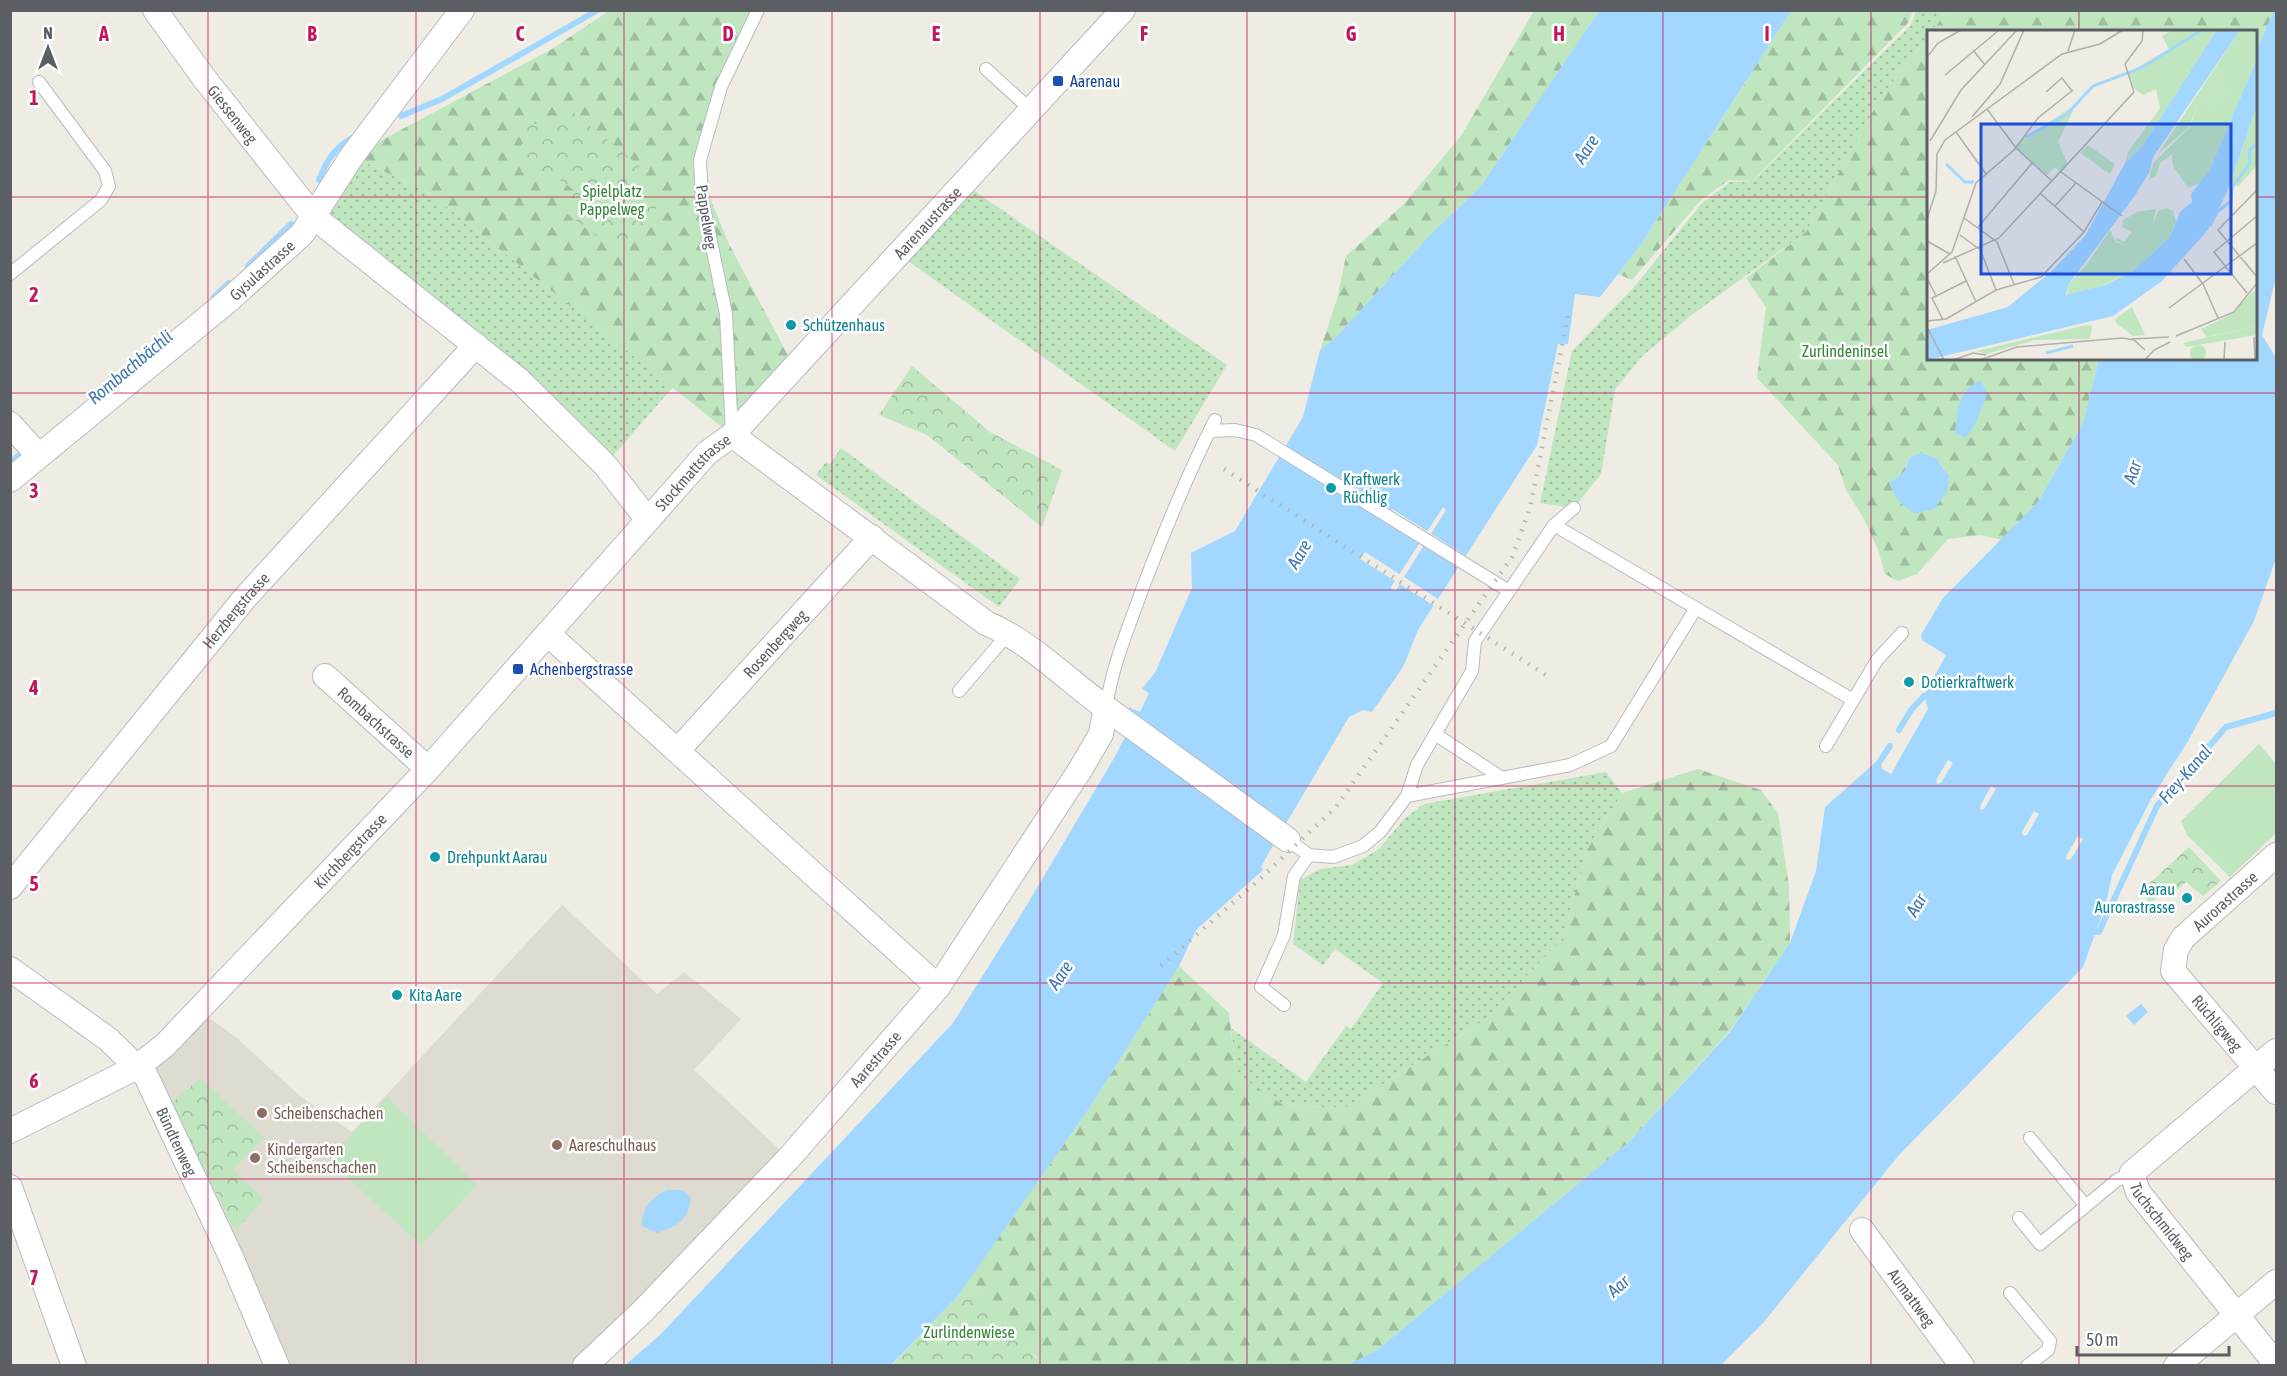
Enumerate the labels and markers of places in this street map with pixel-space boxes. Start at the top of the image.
place label: Aarenau [1070,72,1120,90]
marker: Aarenau [1051,74,1065,88]
place label: Schützenhaus [803,316,885,334]
marker: Schützenhaus [784,318,798,332]
place label: Kraftwerk Rüchlig [1343,470,1400,507]
marker: Kraftwerk Rüchlig [1324,481,1338,495]
place label: Achenbergstrasse [530,660,633,679]
marker: Achenbergstrasse [511,662,525,676]
place label: Dotierkraftwerk [1921,673,2014,691]
marker: Dotierkraftwerk [1902,675,1916,689]
place label: Drehpunkt Aarau [447,848,547,867]
marker: Drehpunkt Aarau [428,850,442,864]
place label: Aarau Aurorastrasse [2095,880,2175,916]
marker: Aarau Aurorastrasse [2180,891,2194,905]
place label: Kita Aare [409,986,462,1004]
marker: Kita Aare [390,988,404,1002]
place label: Scheibenschachen [274,1104,383,1122]
marker: Scheibenschachen [255,1106,269,1120]
place label: Aareschulhaus [569,1136,656,1154]
marker: Aareschulhaus [550,1138,564,1152]
place label: Kindergarten Scheibenschachen [267,1140,376,1176]
marker: Kindergarten Scheibenschachen [248,1151,262,1165]

